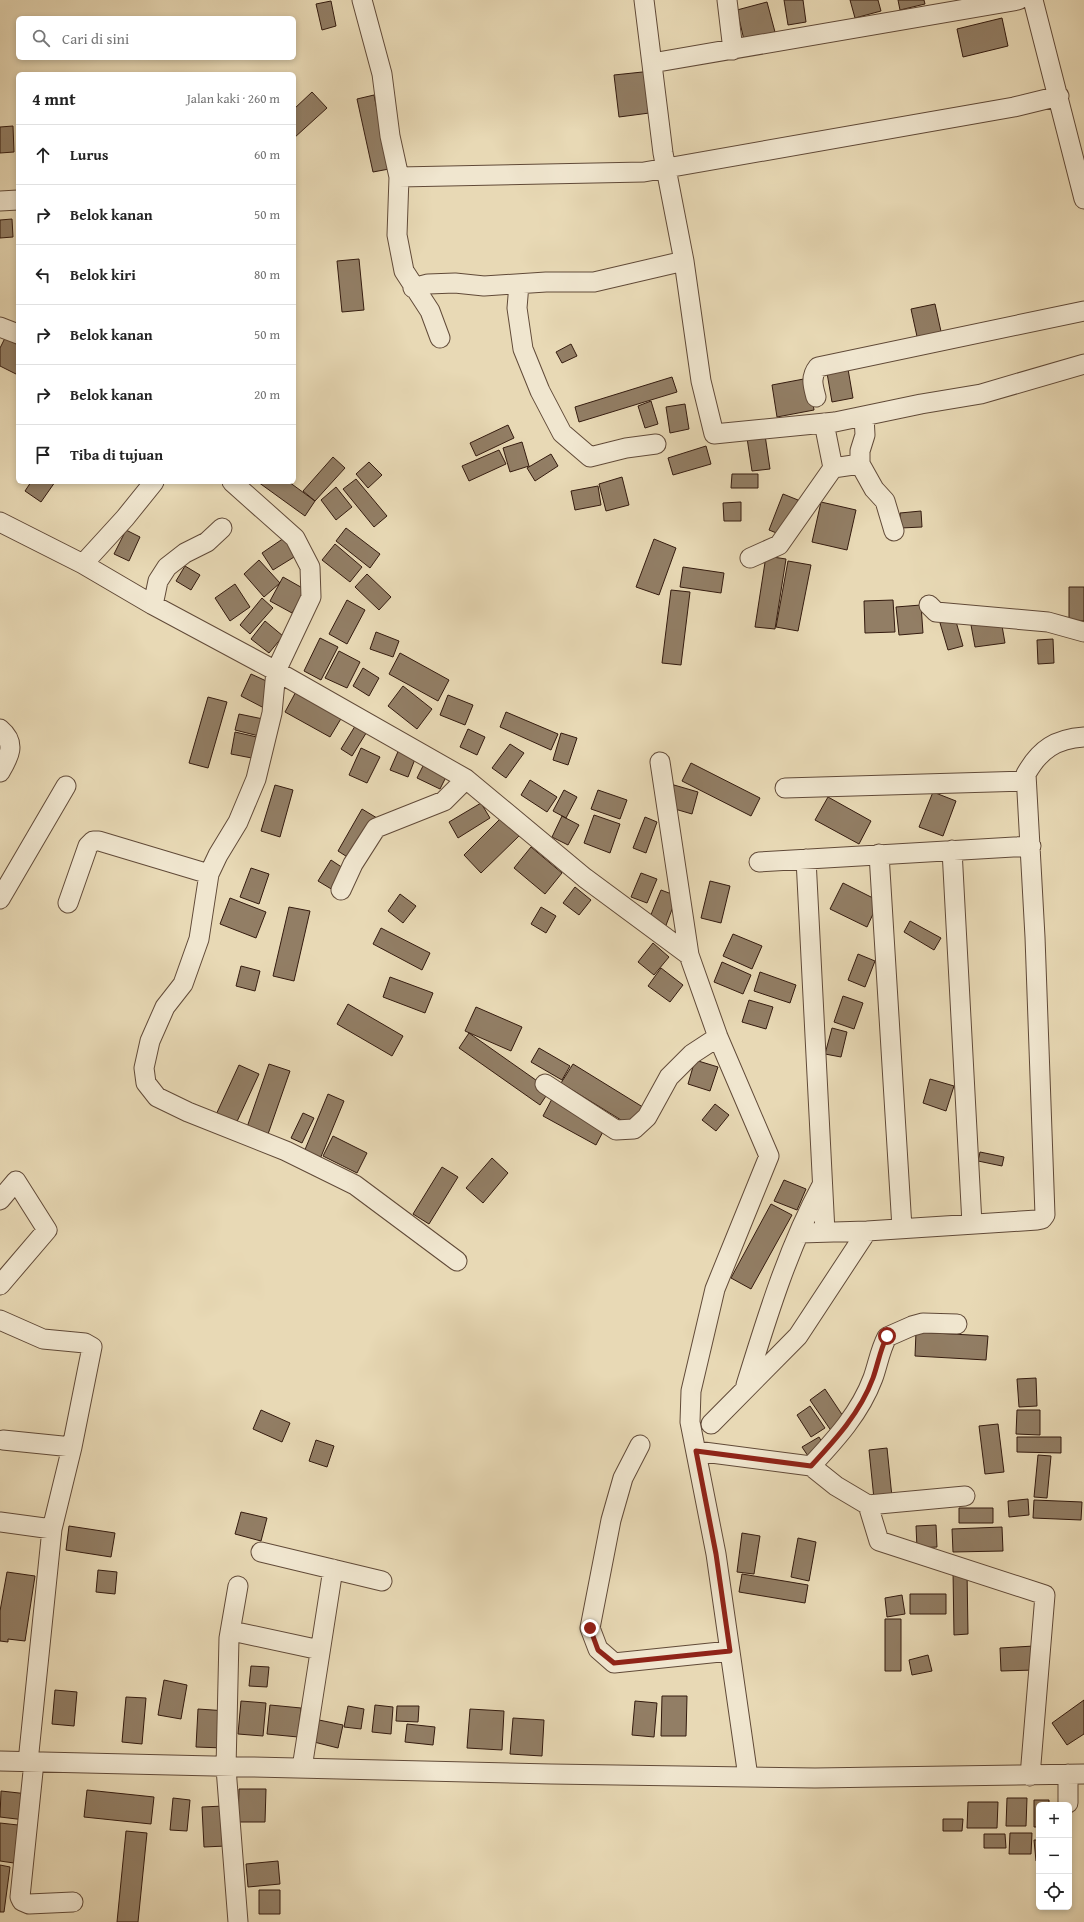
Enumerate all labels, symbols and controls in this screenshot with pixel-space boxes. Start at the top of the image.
search box [16,16,296,60]
icon: search [30,27,52,49]
text: Cari di sini [62,28,129,49]
text: 4 mnt [32,86,76,111]
text: Jalan kaki · 260 m [187,89,280,108]
icon: ahead [32,144,54,166]
text: Lurus [70,144,108,165]
text: 60 m [254,145,280,164]
icon: right [32,204,54,226]
text: Belok kanan [70,204,153,225]
text: 50 m [254,205,280,224]
icon: left [32,264,54,286]
text: Belok kiri [70,264,136,285]
text: 80 m [254,265,280,284]
icon: right [32,324,54,346]
text: Belok kanan [70,324,153,345]
text: 50 m [254,325,280,344]
icon: right [32,384,54,406]
text: Belok kanan [70,384,153,405]
text: 20 m [254,385,280,404]
icon: arrive [32,444,54,466]
text: Tiba di tujuan [70,444,163,465]
route start [878,1327,896,1345]
route end [581,1619,599,1637]
map controls [1036,1802,1072,1910]
button: + [1036,1802,1072,1838]
button: − [1036,1838,1072,1874]
button: locate [1036,1874,1072,1910]

